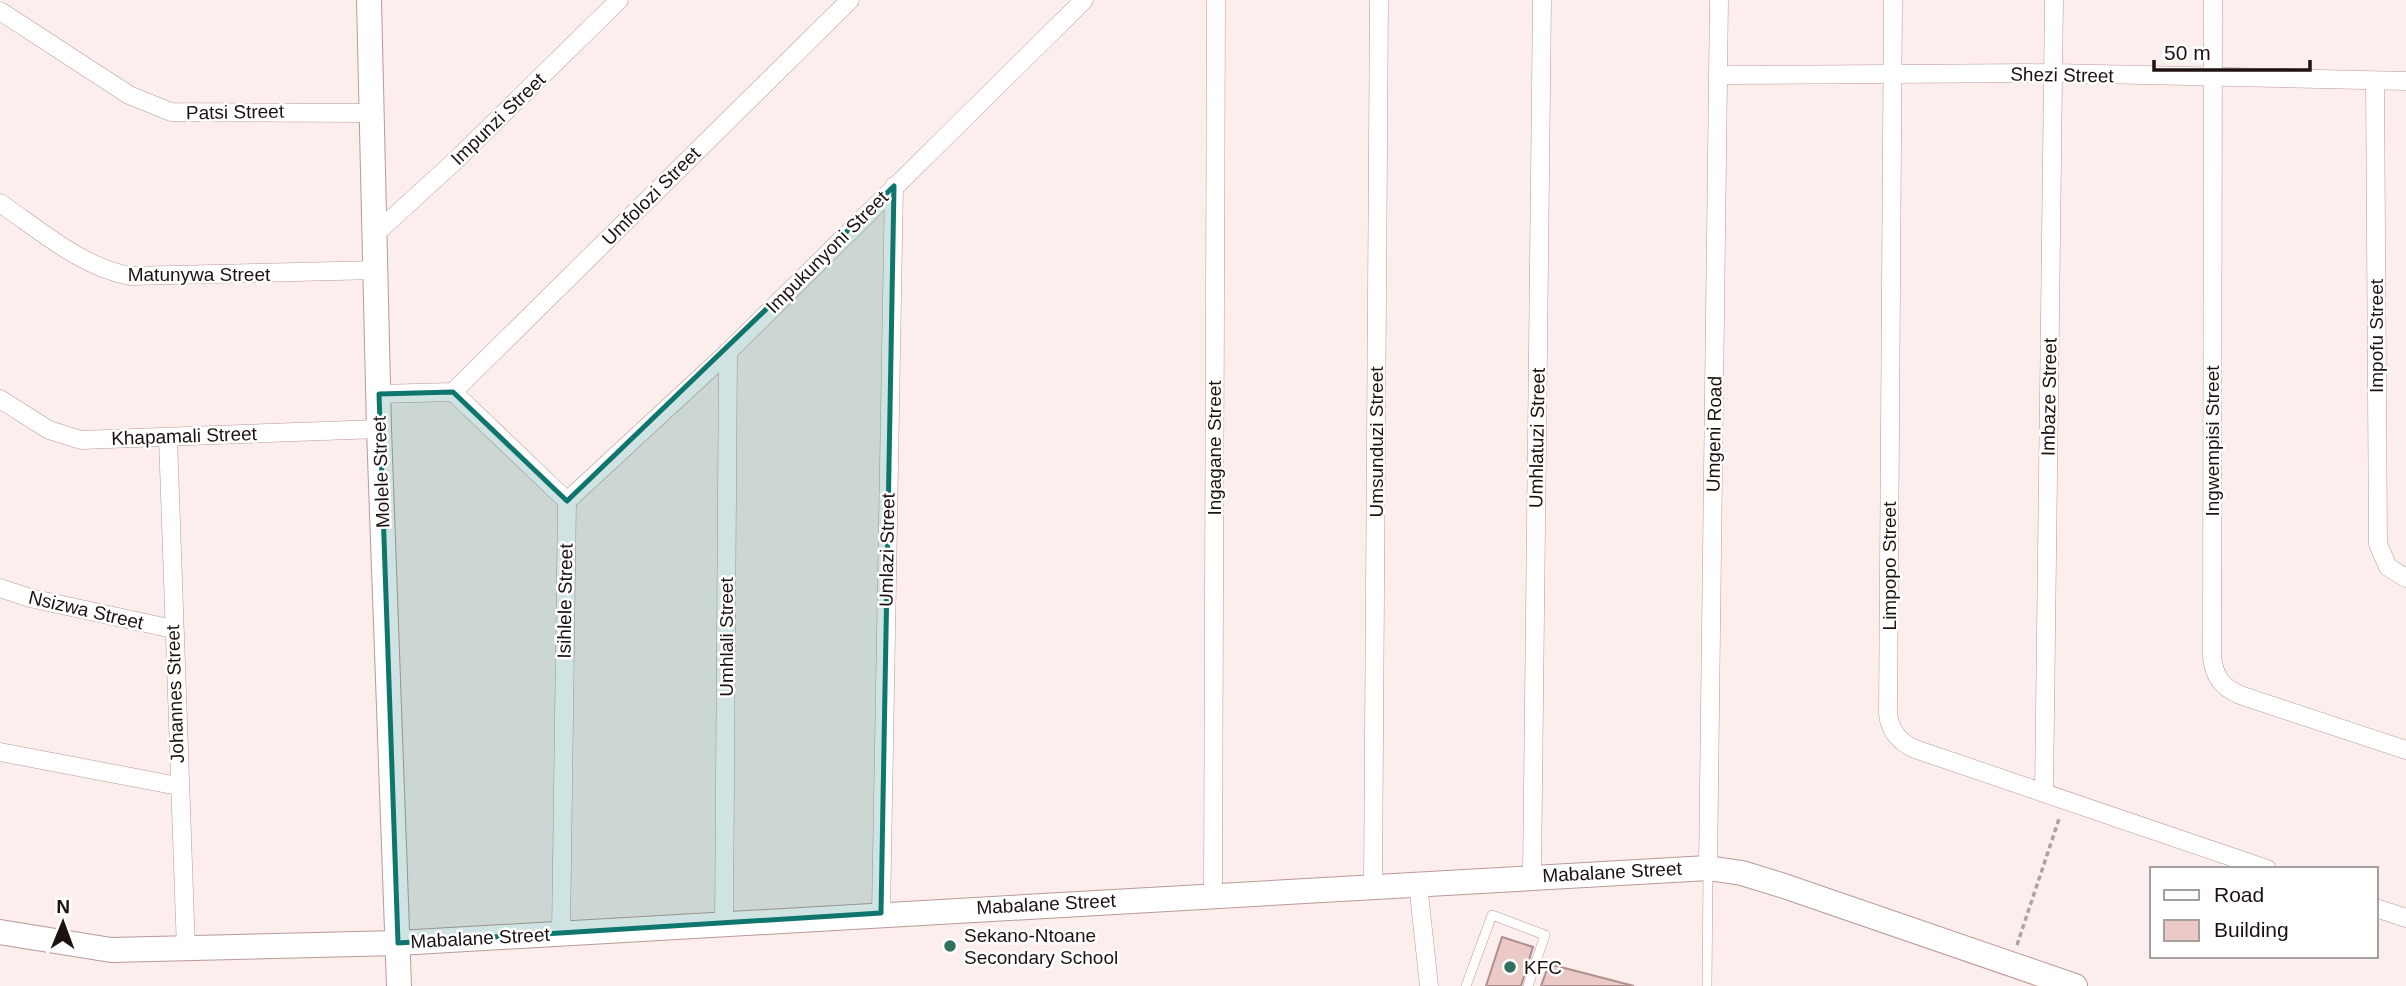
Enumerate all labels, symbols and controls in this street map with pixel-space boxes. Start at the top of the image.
scale bar [2154,28,2310,72]
text: 50 m [2164,41,2211,64]
street label: Shezi Street [2010,64,2115,86]
street label: Impunzi Street [447,68,550,169]
street label: Patsi Street [186,101,285,123]
street label: Umfolozi Street [598,142,705,249]
street label: Impukunyoni Street [762,186,893,317]
street label: Matunywa Street [128,264,271,285]
street label: Impofu Street [2366,278,2387,393]
street label: Imbaze Street [2037,337,2061,456]
street label: Ingwempisi Street [2202,365,2223,517]
street label: Umsunduzi Street [1366,366,1387,518]
street label: Umhlatuzi Street [1525,367,1549,508]
street label: Umgeni Road [1702,376,1726,492]
street label: Ingagane Street [1204,380,1225,516]
street label: Molele Street [369,415,393,528]
street label: Khapamali Street [111,423,258,449]
street label: Umlazi Street [876,492,899,607]
street label: Limpopo Street [1879,501,1900,630]
street label: Isihlele Street [553,543,577,659]
street label: Umhlali Street [716,577,737,697]
street label: Nsizwa Street [27,587,146,634]
street label: Johannes Street [162,624,188,764]
street label: Mabalane Street [1542,858,1683,886]
legend [2150,867,2378,958]
text: Road [2214,883,2264,906]
north arrow [28,888,98,958]
street label: Mabalane Street [976,890,1117,918]
text: N [56,896,70,917]
text: Building [2214,918,2289,941]
street label: Mabalane Street [410,924,551,952]
place label: Sekano-Ntoane Secondary School [964,925,1118,968]
marker: Sekano-Ntoane Secondary School [942,938,958,954]
place label: KFC [1524,957,1562,978]
marker: KFC [1502,959,1518,975]

